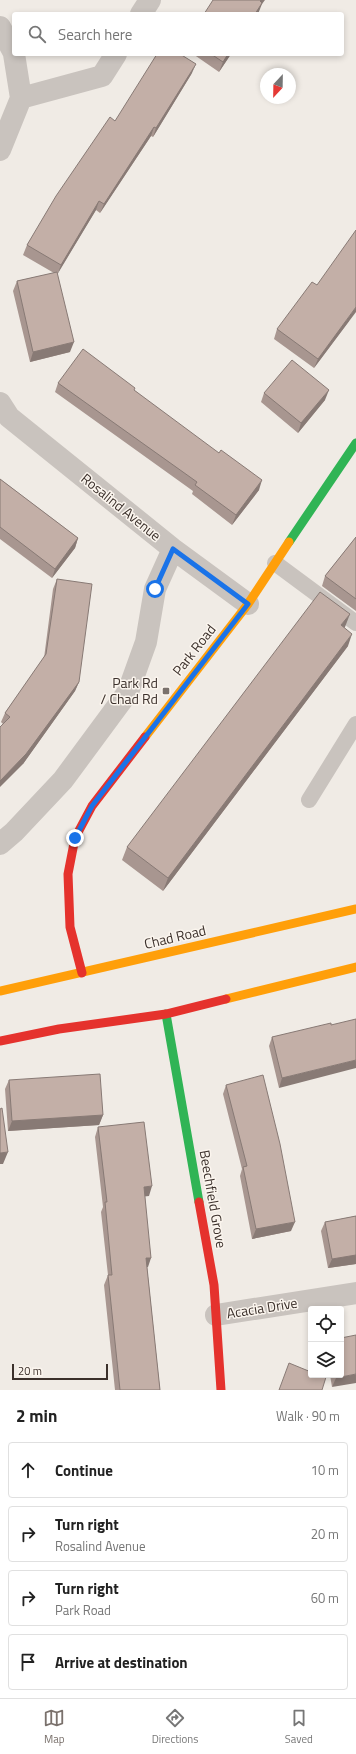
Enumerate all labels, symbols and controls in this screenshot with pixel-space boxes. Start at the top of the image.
search box [12,12,344,56]
icon: search [26,23,48,45]
text: Search here [58,23,132,46]
north arrow [260,68,296,104]
street label: Rosalind Avenue [77,468,166,545]
route start [146,580,164,598]
street label: Park Road [167,620,220,680]
place label: Park Rd / Chad Rd [101,672,158,709]
marker: Park Rd / Chad Rd [161,686,171,696]
route end [66,829,84,847]
street label: Chad Road [142,919,208,954]
street label: Beechfield Grove [195,1148,232,1250]
street label: Acacia Drive [225,1292,299,1323]
map controls [308,1306,344,1378]
button: locate [308,1306,344,1342]
button: layers [308,1342,344,1378]
scale bar [12,1362,108,1381]
text: 20 m [18,1363,42,1379]
text: 2 min [16,1403,57,1429]
text: Walk · 90 m [276,1406,340,1426]
icon: ahead [17,1459,39,1481]
text: Continue [55,1459,113,1482]
text: 10 m [311,1460,339,1480]
text: Turn right [55,1513,119,1536]
icon: right [17,1523,39,1545]
text: 20 m [311,1524,339,1544]
text: Rosalind Avenue [55,1536,146,1556]
text: Turn right [55,1577,119,1600]
icon: right [17,1587,39,1609]
text: 60 m [311,1588,339,1608]
text: Park Road [55,1600,111,1620]
icon: arrive [17,1651,39,1673]
text: Arrive at destination [55,1651,188,1674]
tab: Map [43,1707,65,1747]
tab: Directions [152,1707,198,1747]
tab: Saved [285,1707,313,1747]

